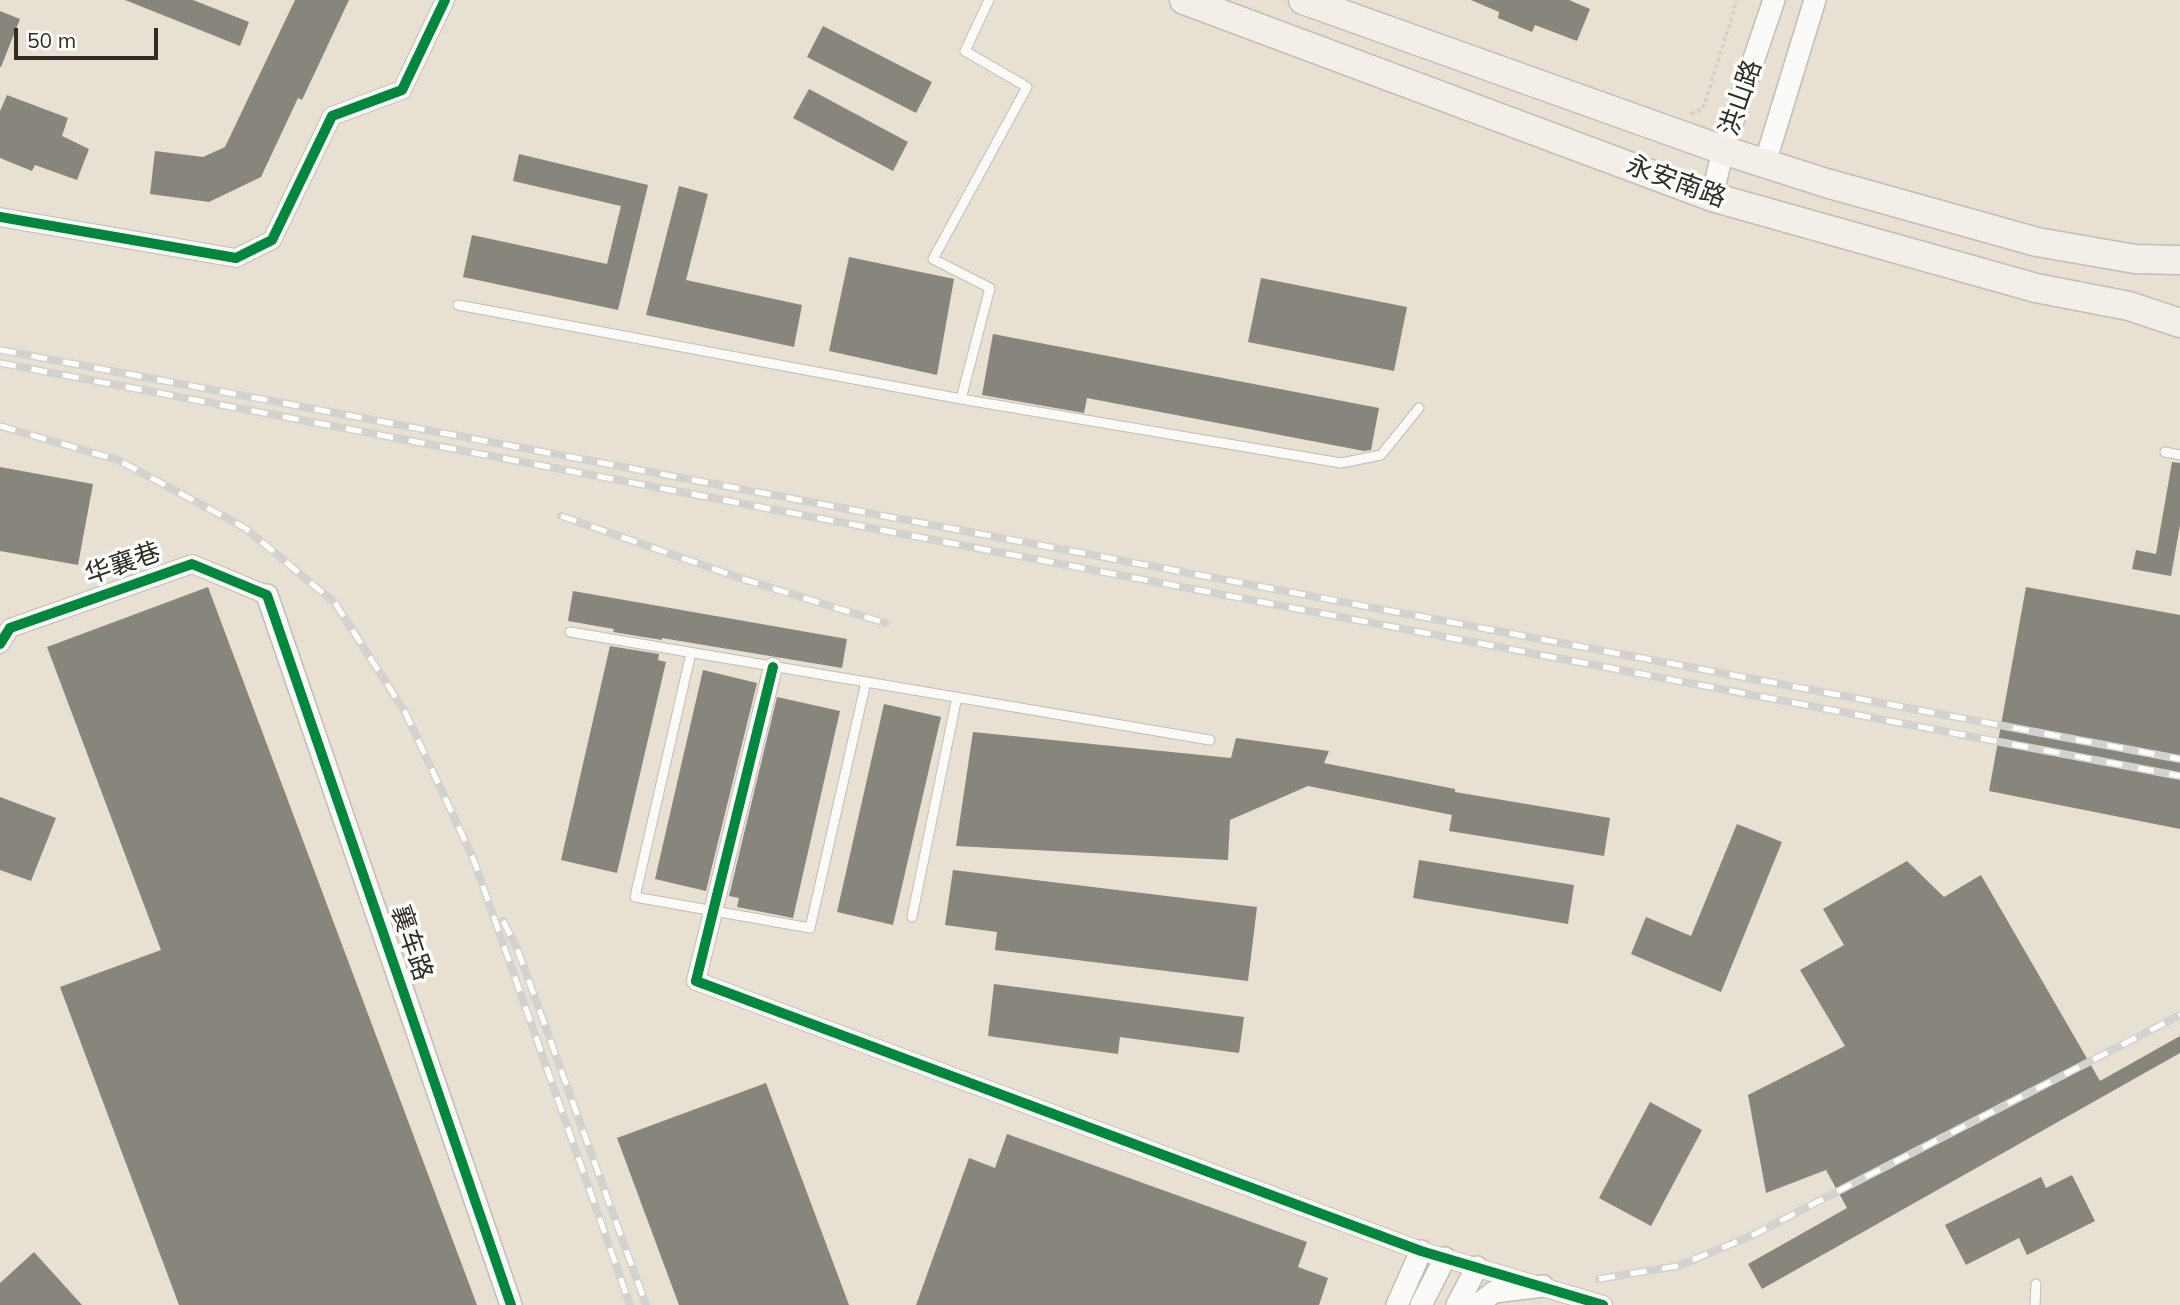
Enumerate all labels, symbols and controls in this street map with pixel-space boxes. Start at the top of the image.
scale bar [18,14,161,58]
text: 50 m [27,27,76,53]
street label: 洪山路 [1714,56,1768,140]
street label: 永安南路 [1622,150,1730,214]
street label: 华襄巷 [81,537,165,591]
street label: 襄车路 [384,901,438,985]

